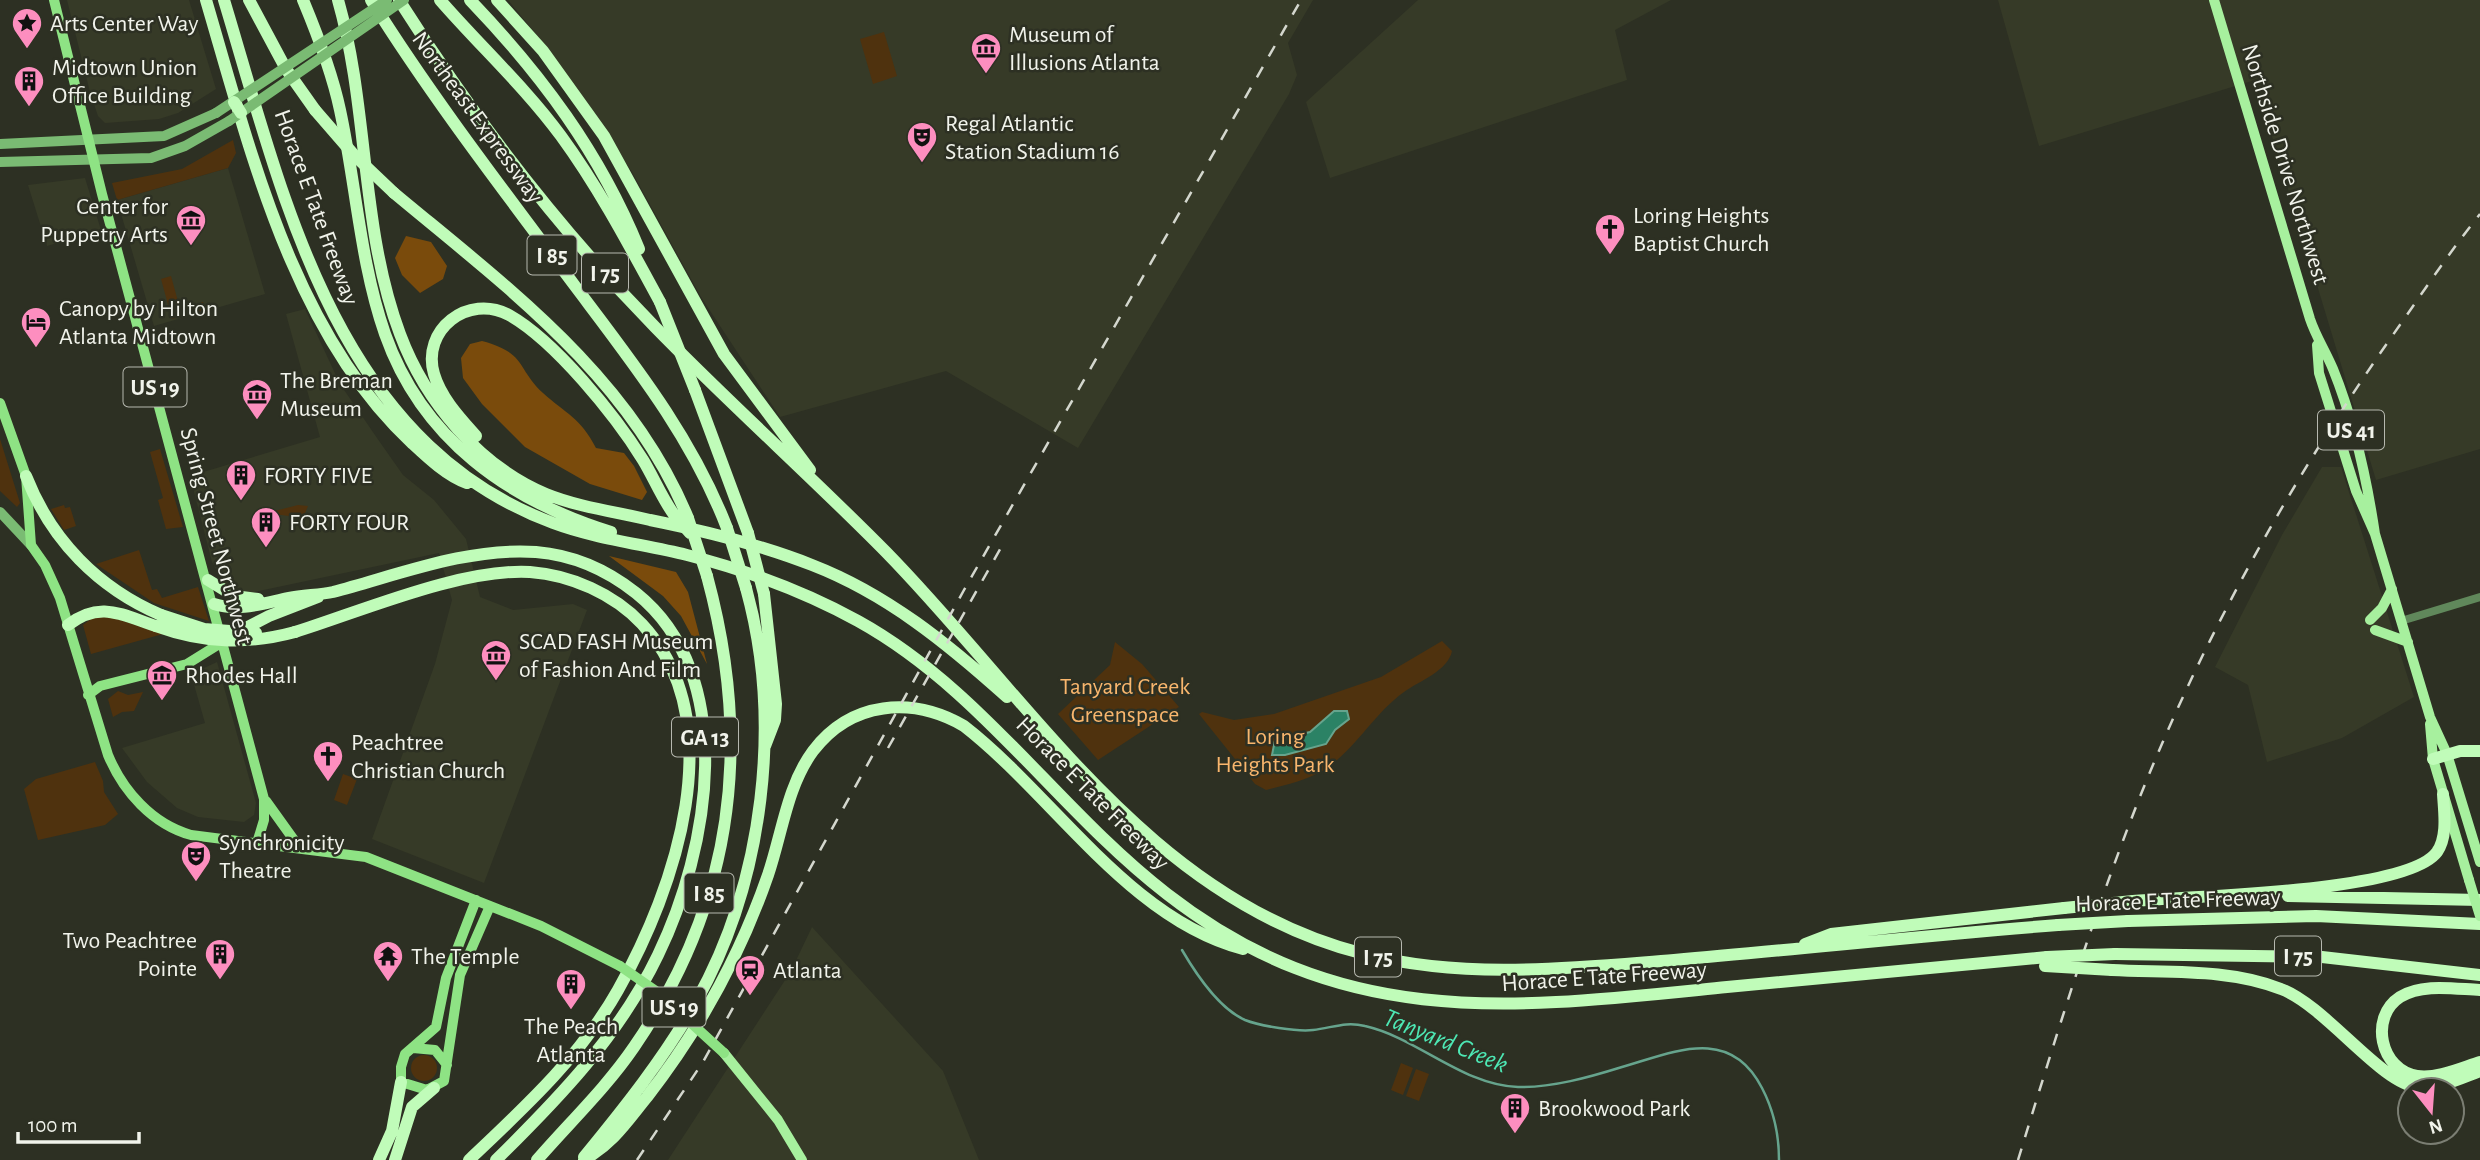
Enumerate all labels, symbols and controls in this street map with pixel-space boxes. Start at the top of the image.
place icon: Arts Center Way [10,6,44,50]
place label: Arts Center Way [50,12,199,36]
place label: Museum of Illusions Atlanta [1009,23,1160,75]
street label: Northeast Expressway [407,27,547,208]
museum icon: Museum of Illusions Atlanta [969,31,1003,75]
street label: Northside Drive Northwest [2237,41,2333,288]
place label: Midtown Union Office Building [52,56,197,108]
building icon: Midtown Union Office Building [12,64,46,108]
street label: Horace E Tate Freeway [270,107,363,308]
place label: Regal Atlantic Station Stadium 16 [945,112,1119,164]
theatre icon: Regal Atlantic Station Stadium 16 [905,120,939,164]
place label: Center for Puppetry Arts [40,195,168,247]
museum icon: Center for Puppetry Arts [174,203,208,247]
place label: Loring Heights Baptist Church [1633,204,1770,256]
church icon: Loring Heights Baptist Church [1593,212,1627,256]
road number: I 85 [528,236,576,274]
road number: I 75 [582,254,628,292]
place label: Canopy by Hilton Atlanta Midtown [59,297,218,349]
hotel icon: Canopy by Hilton Atlanta Midtown [19,305,53,349]
road number: US 19 [124,368,186,406]
place label: The Breman Museum [280,369,393,421]
museum icon: The Breman Museum [240,377,274,421]
road number: US 41 [2318,410,2384,450]
street label: Spring Street Northwest [175,425,257,648]
building icon: FORTY FIVE [224,458,258,502]
place label: FORTY FIVE [264,464,372,488]
building icon: FORTY FOUR [249,505,283,549]
place label: FORTY FOUR [289,511,409,535]
place label: SCAD FASH Museum of Fashion And Film [519,630,713,682]
museum icon: SCAD FASH Museum of Fashion And Film [479,638,513,682]
museum icon: Rhodes Hall [145,658,179,702]
place label: Rhodes Hall [185,664,298,688]
park label: Tanyard Creek Greenspace [1060,675,1190,727]
street label: Horace E Tate Freeway [1011,713,1173,875]
road number: GA 13 [672,718,738,757]
park label: Loring Heights Park [1216,725,1334,777]
place label: Peachtree Christian Church [351,731,505,783]
church icon: Peachtree Christian Church [311,739,345,783]
place label: Synchronicity Theatre [219,831,344,883]
theatre icon: Synchronicity Theatre [179,839,213,883]
road number: I 85 [684,874,734,912]
street label: Horace E Tate Freeway [2075,885,2281,917]
place label: Two Peachtree Pointe [62,929,197,981]
building icon: Two Peachtree Pointe [203,937,237,981]
road number: I 75 [2275,937,2321,976]
road number: I 75 [1355,938,1401,976]
temple icon: The Temple [371,939,405,983]
place label: The Temple [411,945,520,969]
station icon: Atlanta [733,953,767,997]
street label: Horace E Tate Freeway [1501,958,1707,996]
place label: Atlanta [773,959,842,983]
building icon: The Peach Atlanta [554,967,588,1011]
road number: US 19 [642,988,706,1026]
water label: Tanyard Creek [1380,1004,1511,1078]
place label: The Peach Atlanta [524,1015,618,1067]
north arrow [2396,1076,2466,1146]
building icon: Brookwood Park [1498,1091,1532,1135]
place label: Brookwood Park [1538,1097,1690,1121]
scale bar [18,1100,138,1144]
text: 100 m [28,1115,78,1136]
text: N [2426,1115,2445,1137]

